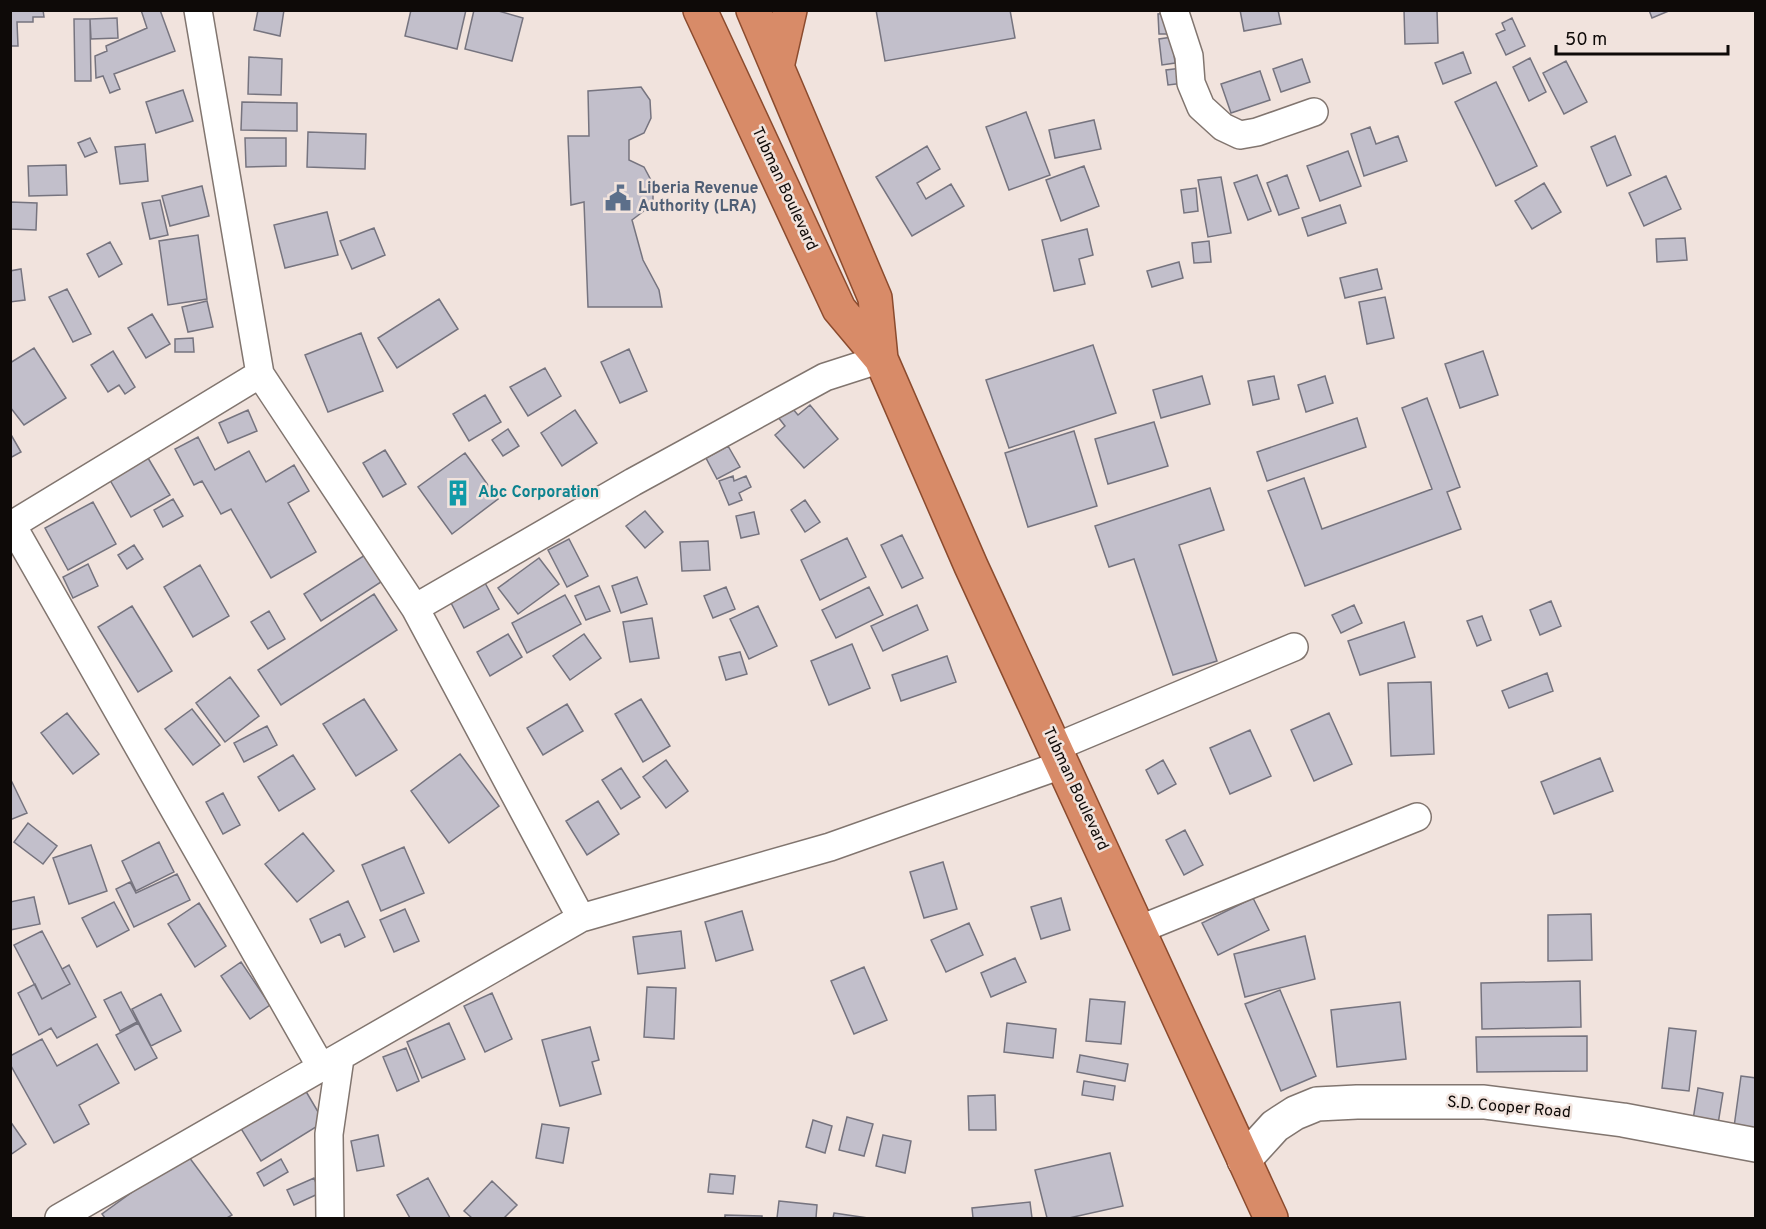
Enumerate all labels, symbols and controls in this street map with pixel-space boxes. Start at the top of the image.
scale bar [1556,18,1728,56]
text: 50 m [1565,29,1607,52]
street label: Tubman Boulevard [747,124,821,254]
place label: Liberia Revenue Authority (LRA) [638,179,759,217]
public building icon: Liberia Revenue Authority (LRA) [603,183,633,213]
building icon: Abc Corporation [443,478,473,508]
place label: Abc Corporation [478,483,599,503]
street label: Tubman Boulevard [1038,724,1112,854]
street label: S.D. Cooper Road [1446,1093,1572,1123]

